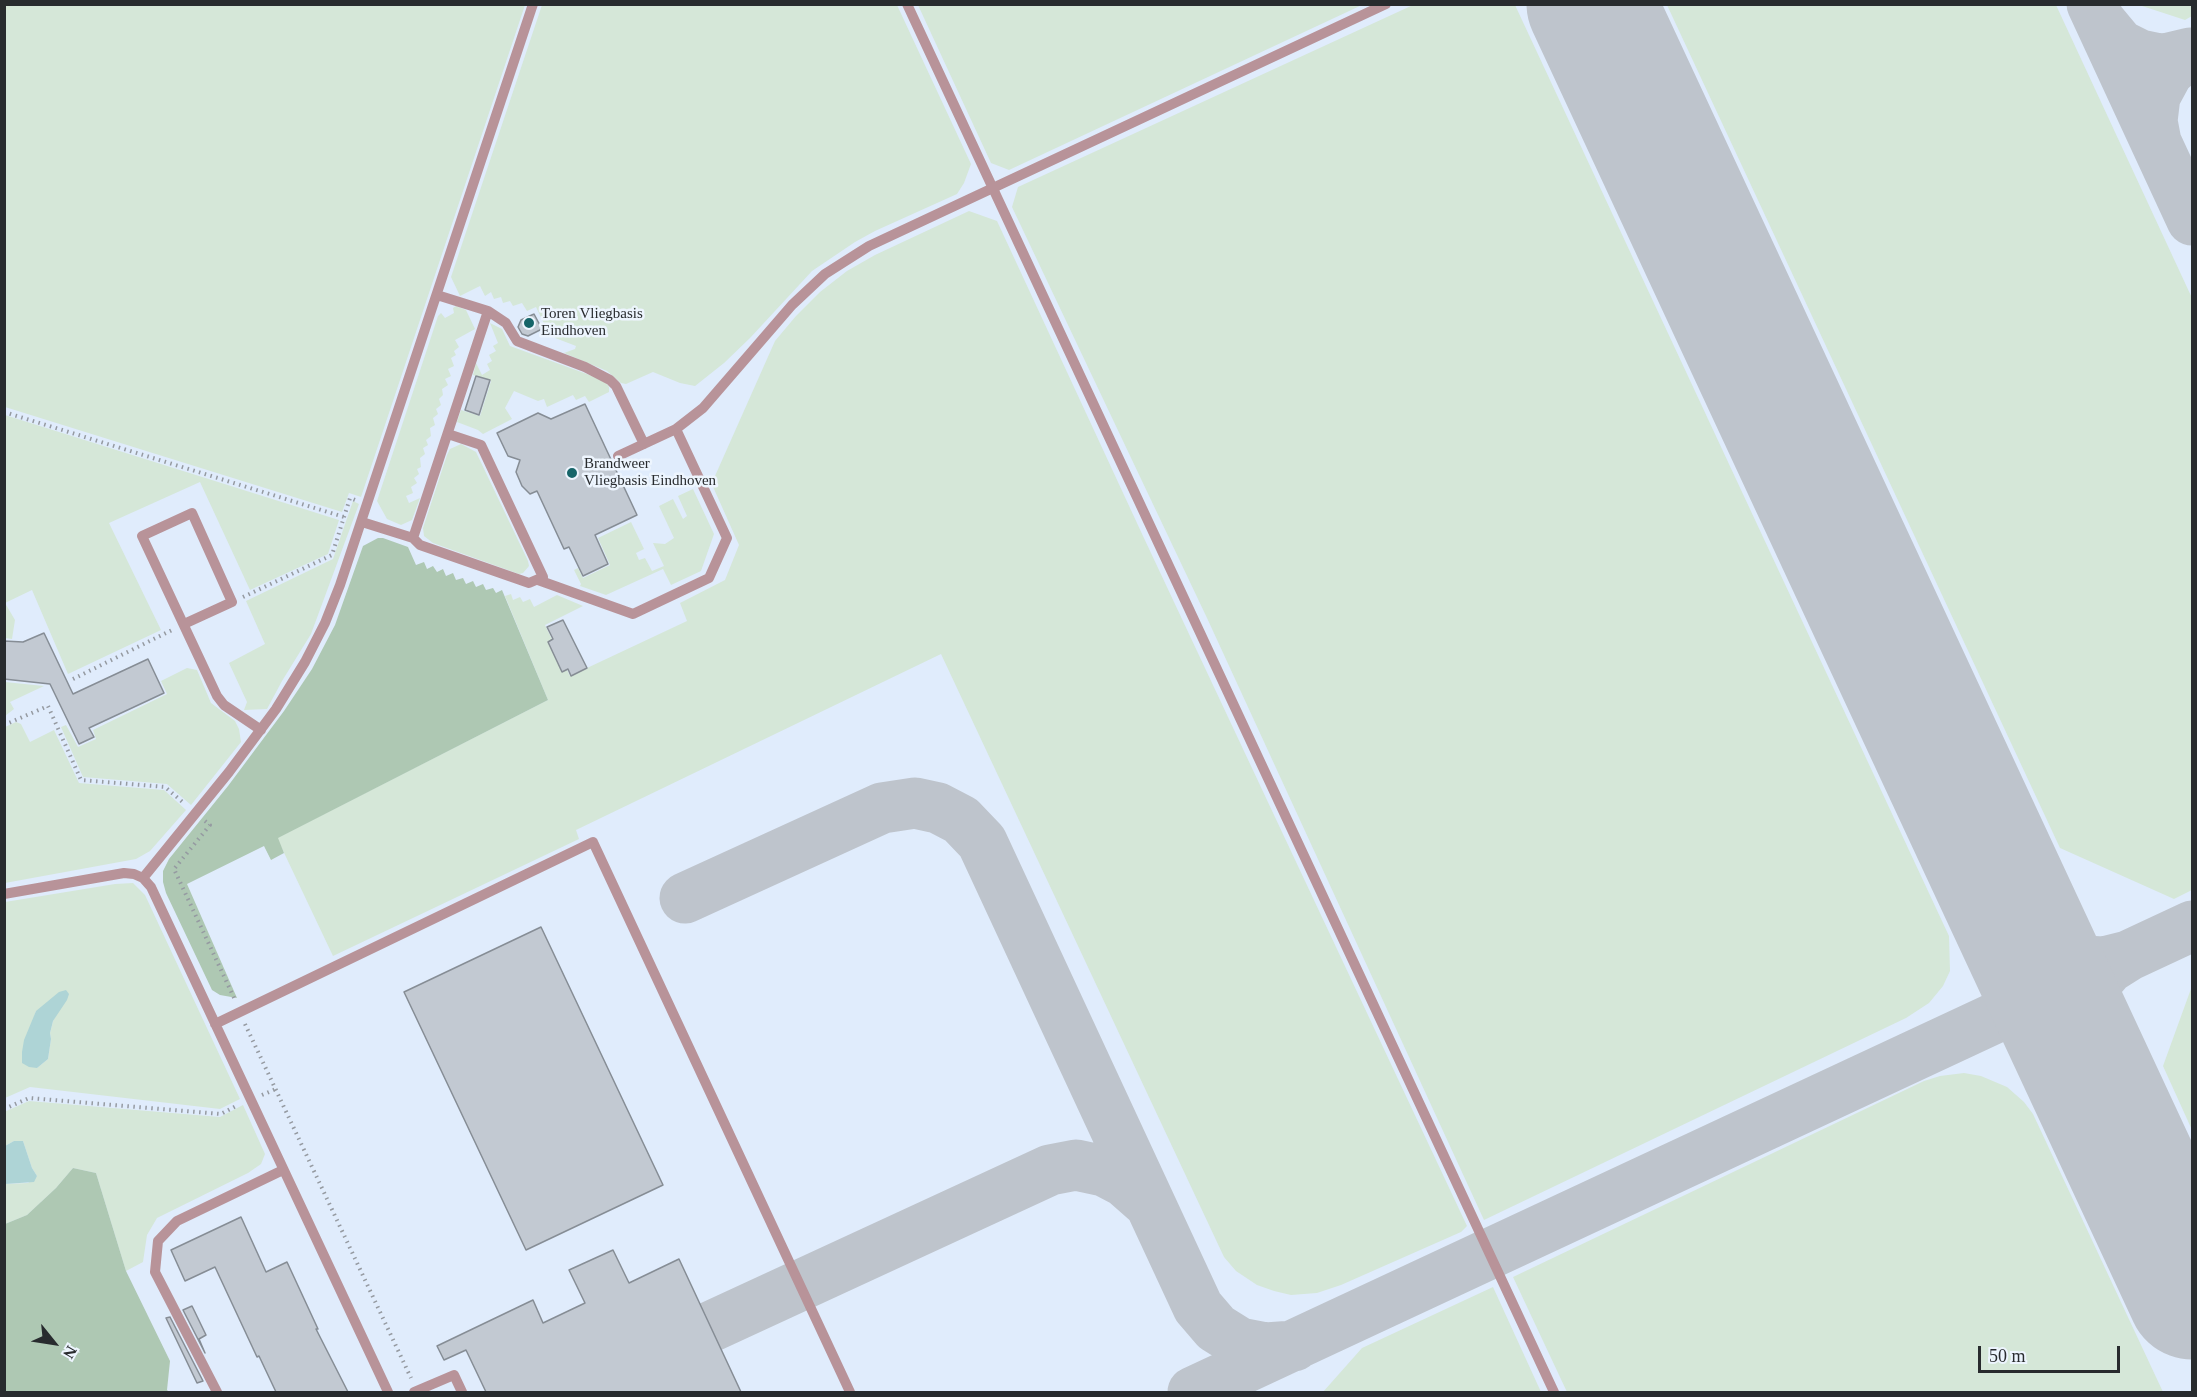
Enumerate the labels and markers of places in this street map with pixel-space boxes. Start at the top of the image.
place label: Toren Vliegbasis Eindhoven [541,305,643,340]
marker: Toren Vliegbasis Eindhoven [522,316,536,330]
place label: Brandweer Vliegbasis Eindhoven [584,455,716,490]
marker: Brandweer Vliegbasis Eindhoven [565,466,579,480]

